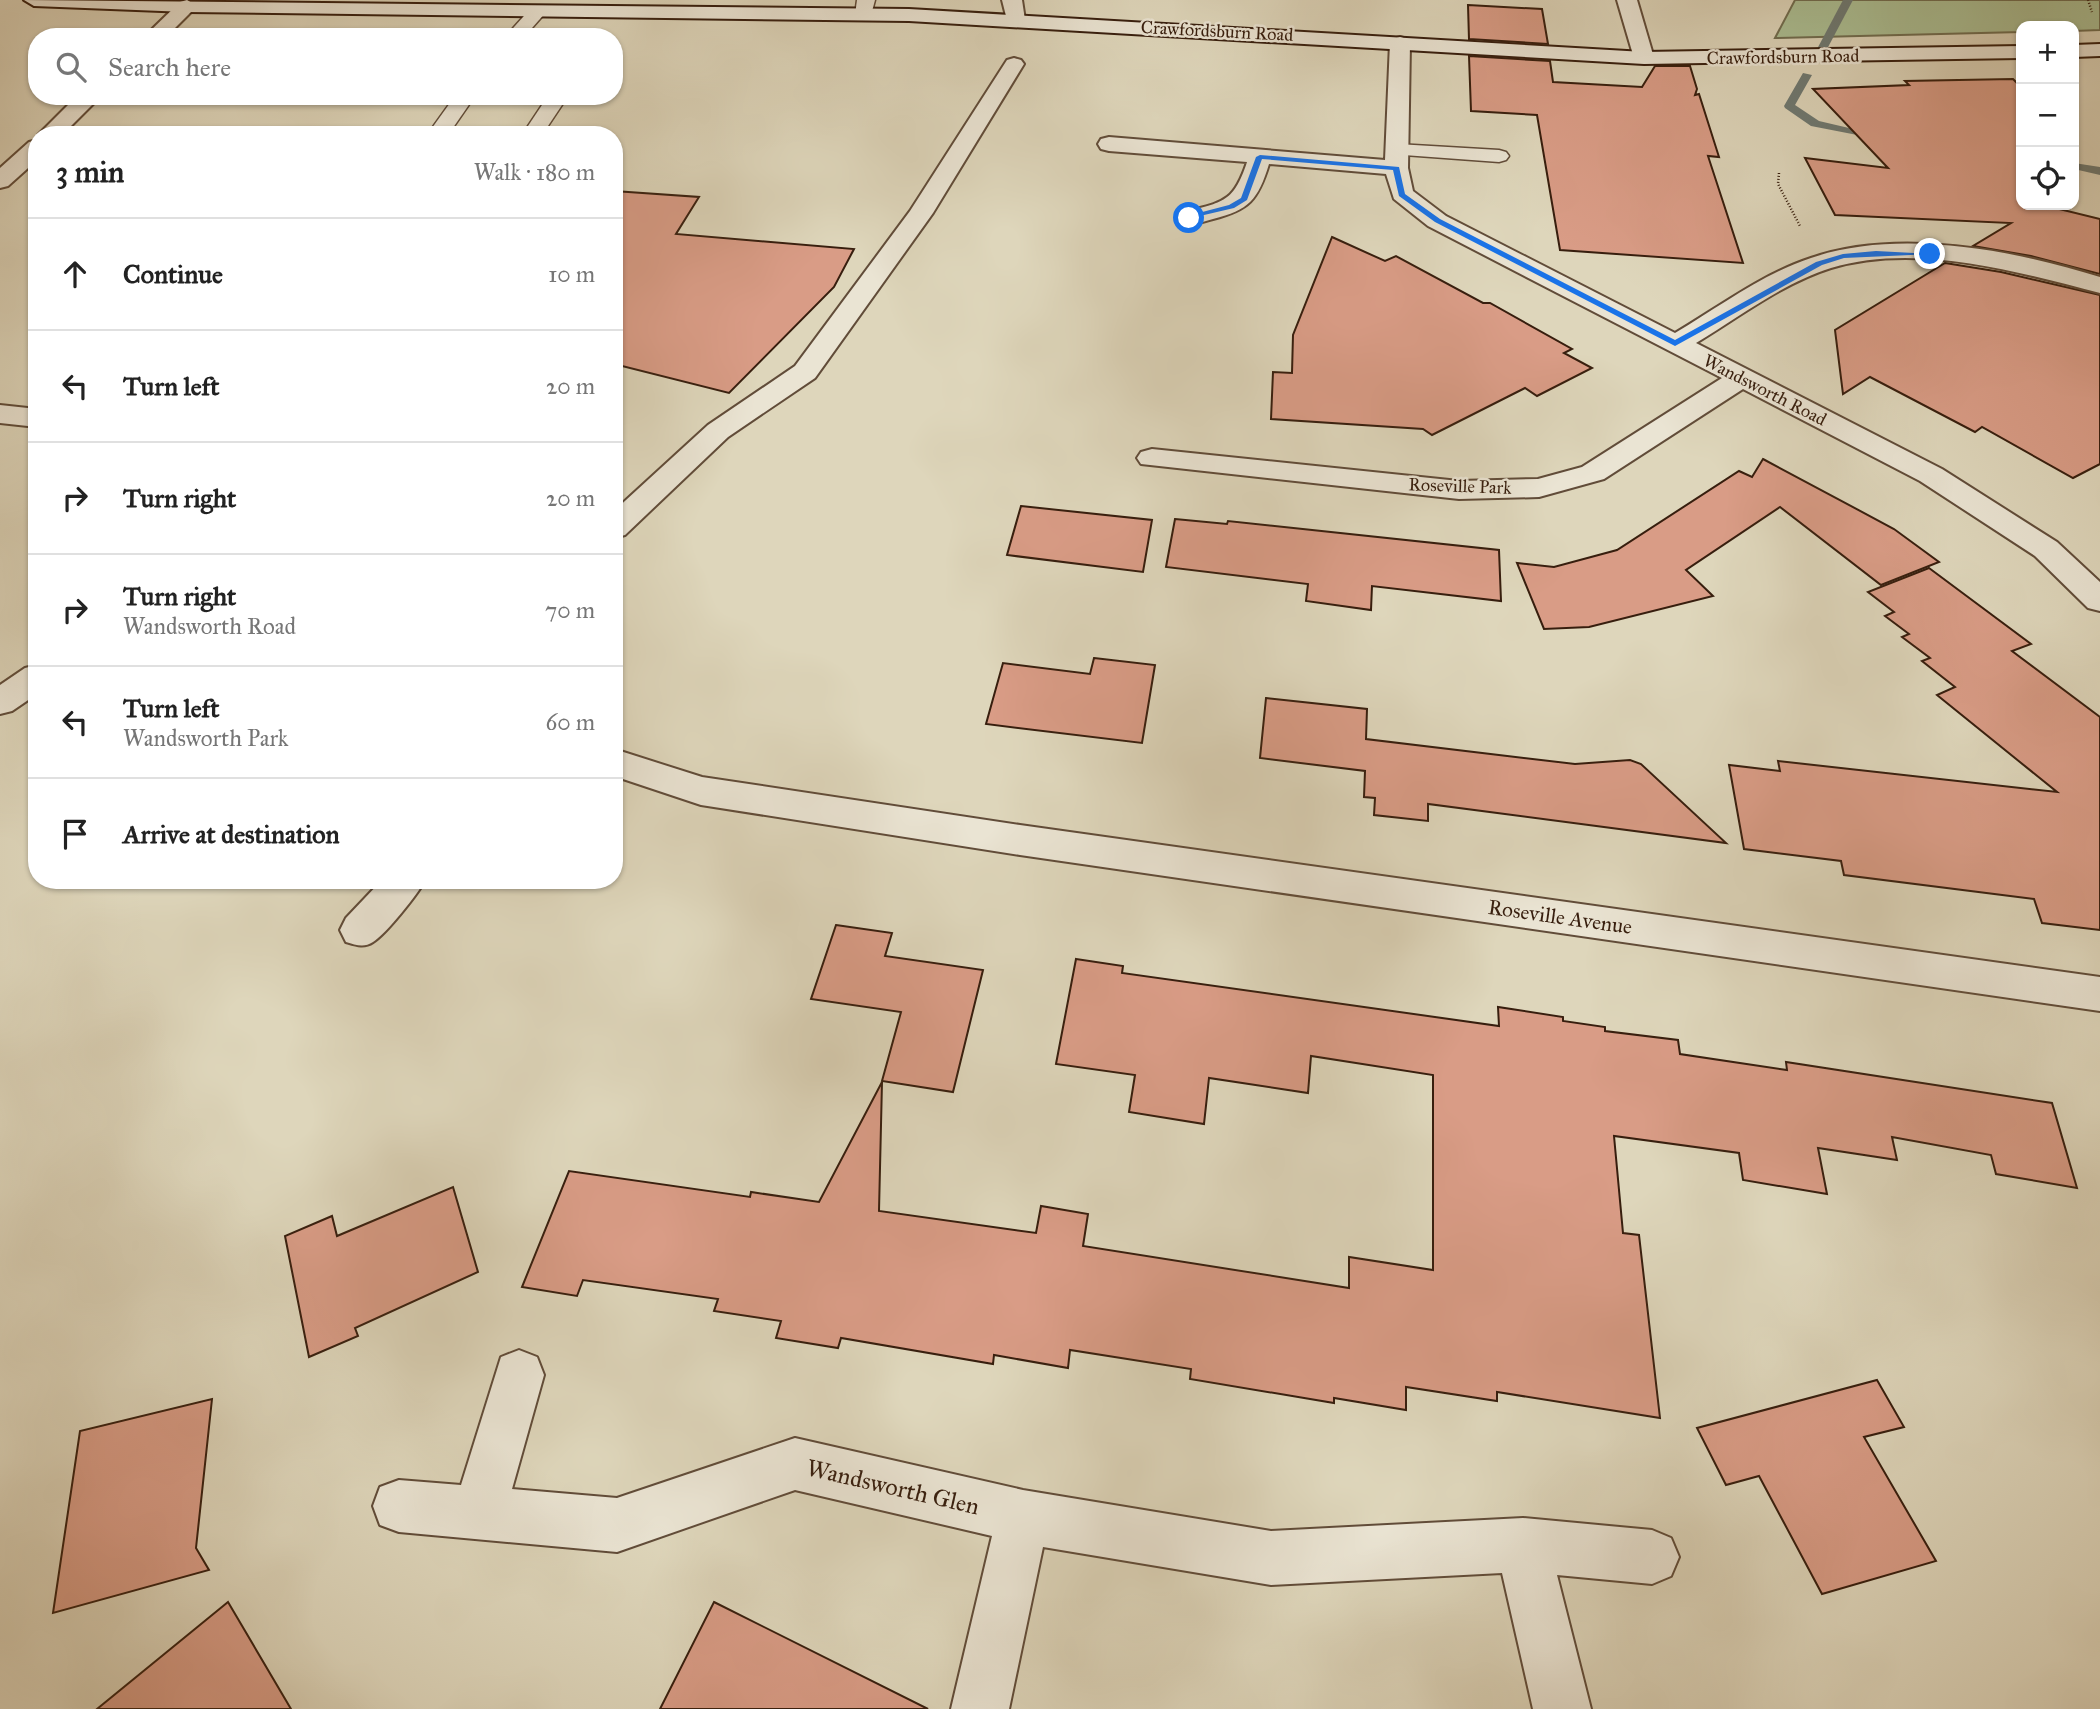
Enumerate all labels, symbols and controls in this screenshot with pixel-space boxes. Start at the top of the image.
street label: Crawfordsburn Road [1140,16,1294,46]
map controls [2016,21,2079,210]
button: + [2016,21,2079,84]
search box [28,28,623,105]
street label: Crawfordsburn Road [1706,45,1860,69]
icon: search [52,48,90,86]
text: Search here [108,51,231,83]
button: − [2016,84,2079,147]
button: locate [2016,147,2079,210]
text: 3 min [56,154,124,190]
text: Walk · 180 m [474,158,595,186]
route start [1173,202,1204,233]
route end [1914,238,1945,269]
icon: ahead [56,255,94,293]
text: Continue [123,258,223,290]
text: 10 m [548,260,595,288]
street label: Wandsworth Road [1700,349,1830,431]
icon: left [56,367,94,405]
text: Turn left [123,370,219,402]
text: 20 m [546,372,595,400]
street label: Roseville Park [1408,473,1512,499]
icon: right [56,479,94,517]
text: Turn right [123,482,236,514]
text: 20 m [546,484,595,512]
text: Turn right [123,580,236,612]
icon: right [56,591,94,629]
text: 70 m [545,596,595,624]
text: Wandsworth Road [123,612,296,640]
text: Turn left [123,692,219,724]
icon: left [56,703,94,741]
text: 60 m [546,708,595,736]
text: Wandsworth Park [123,724,289,752]
icon: arrive [56,815,94,853]
text: Arrive at destination [123,818,340,850]
street label: Roseville Avenue [1486,894,1634,940]
street label: Wandsworth Glen [804,1453,982,1521]

